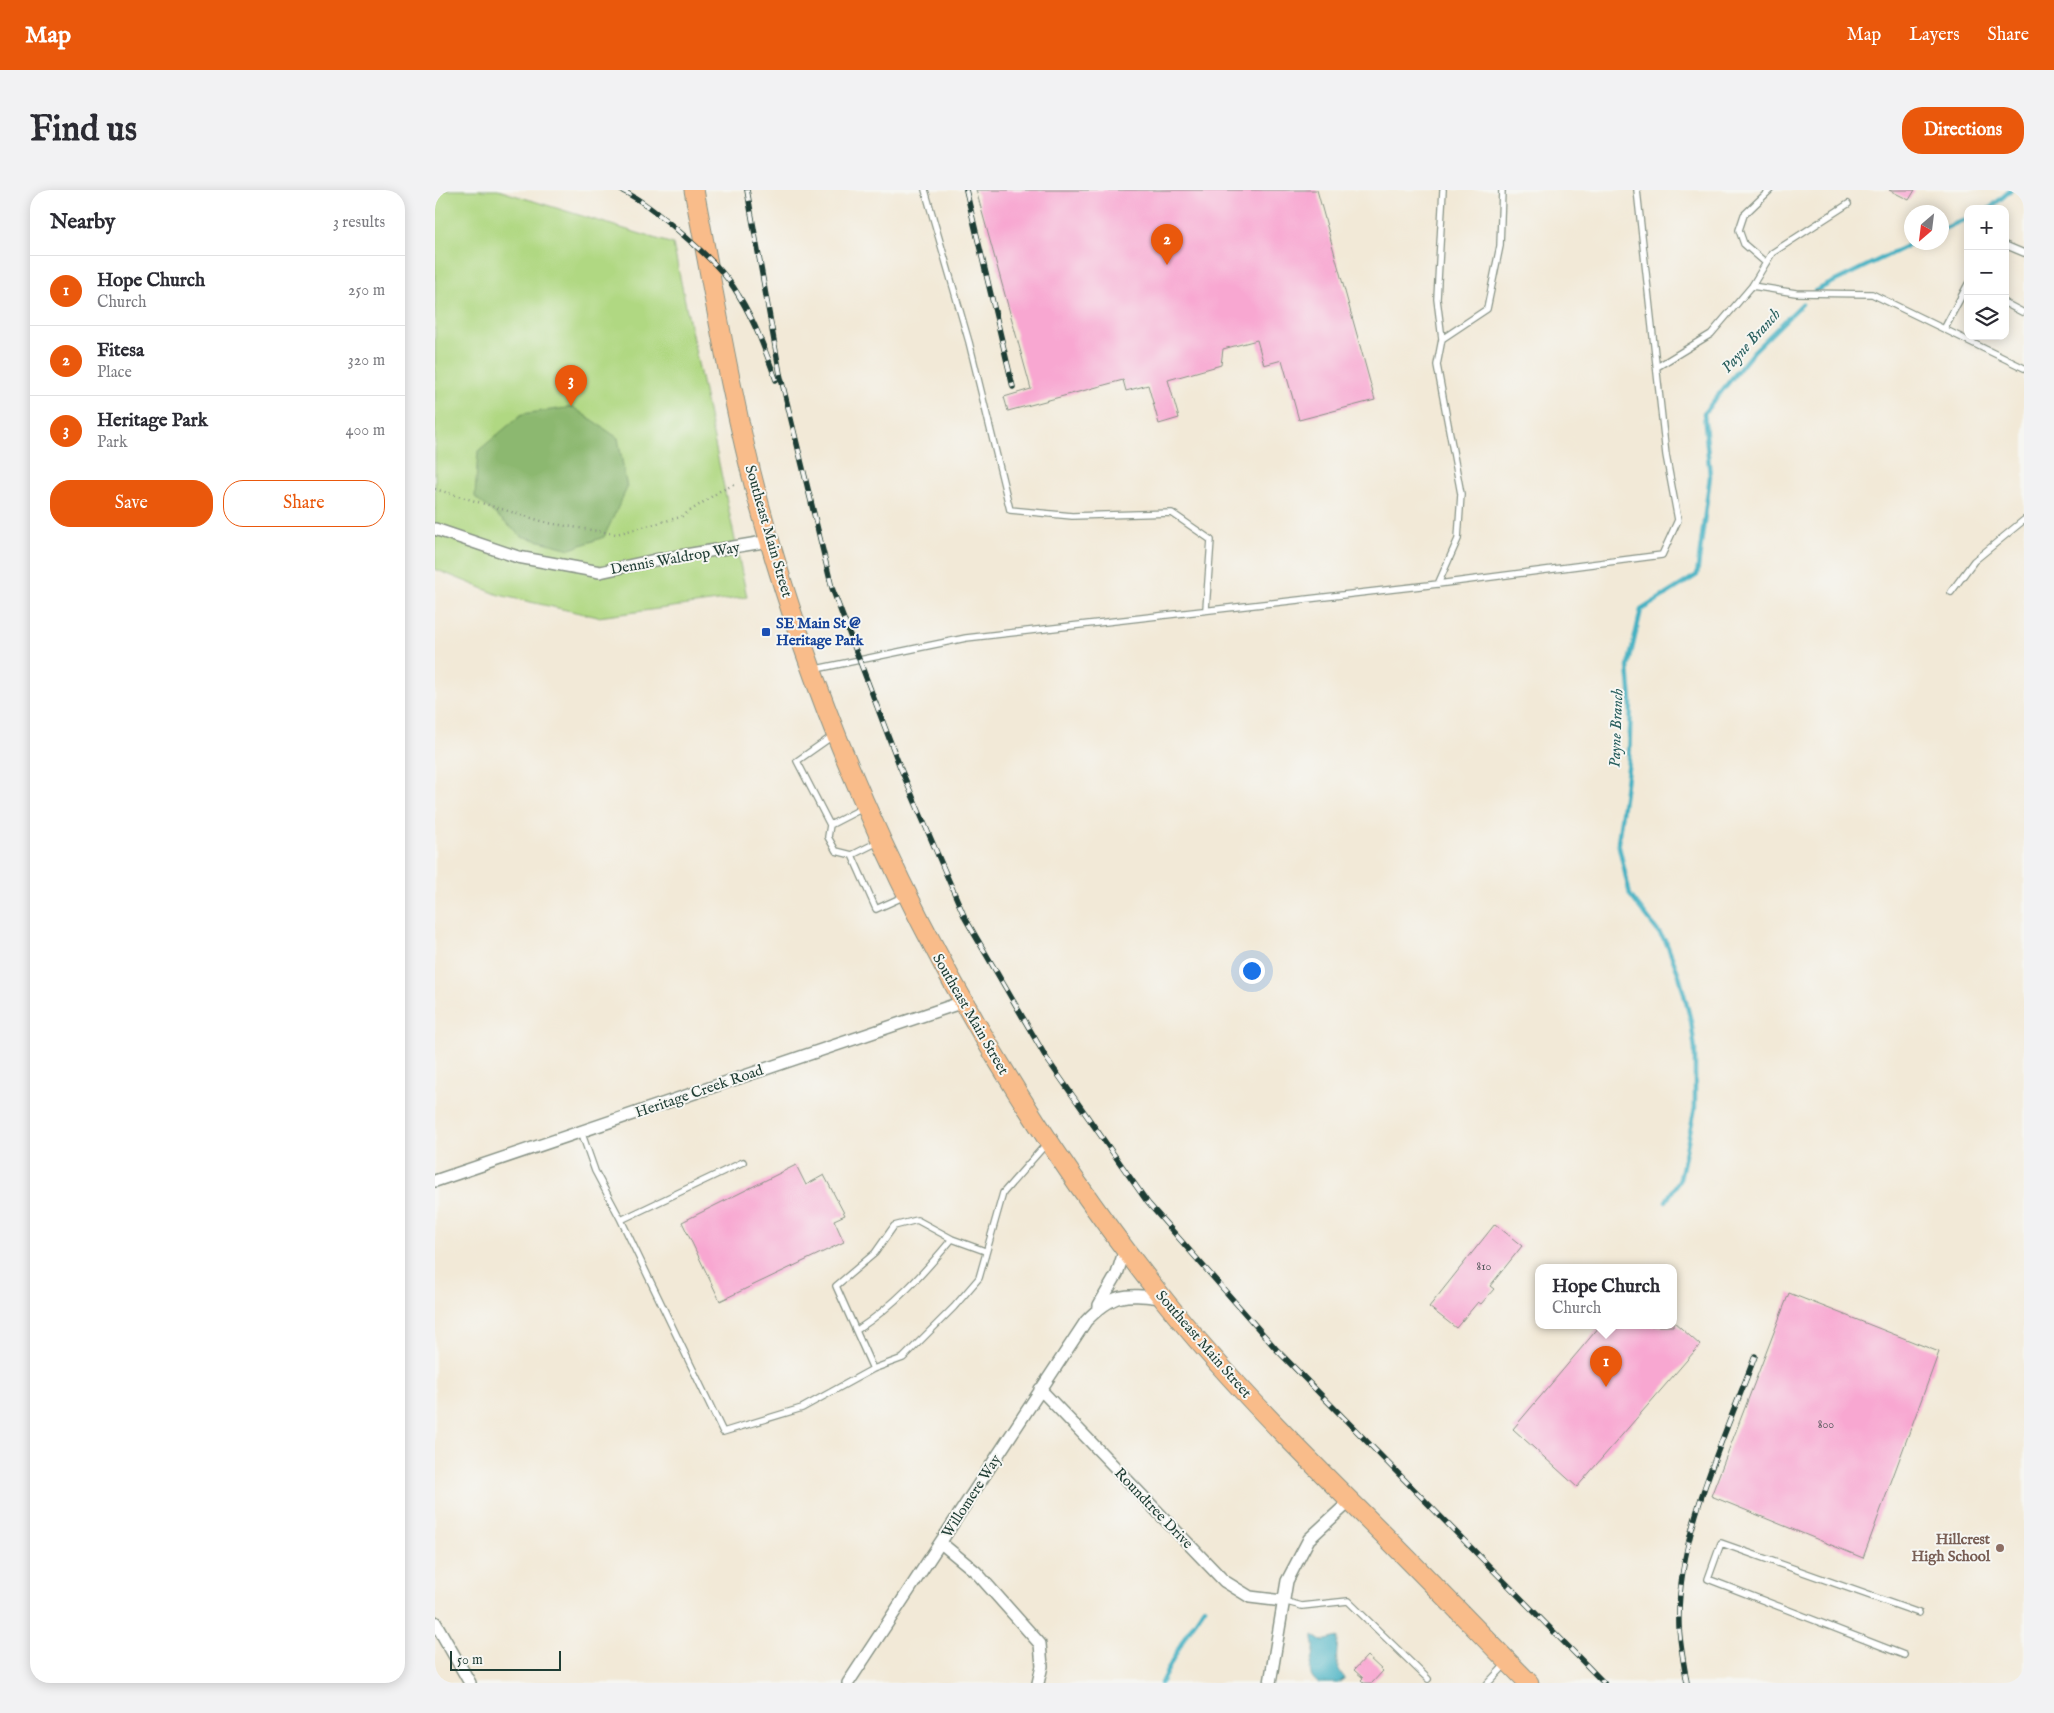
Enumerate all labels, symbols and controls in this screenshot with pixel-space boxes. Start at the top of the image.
text: Map [25,20,71,51]
text: Map [1847,24,1881,47]
text: Layers [1909,24,1960,47]
text: Share [1988,24,2029,47]
button: Directions [1902,107,2024,154]
text: Find us [30,108,137,153]
north arrow [1904,205,1949,250]
map controls [1964,205,2009,340]
button: + [1964,205,2009,250]
text: Nearby [50,209,115,236]
text: 3 results [333,213,385,233]
pin: 2 [1151,224,1183,265]
button: − [1964,250,2009,295]
text: Hope Church [97,269,205,293]
text: 1 [63,281,69,301]
text: 250 m [348,281,385,301]
text: Church [97,293,146,313]
button: layers [1964,295,2009,340]
water label: Payne Branch [1718,305,1786,377]
text: Fitesa [97,339,144,363]
text: 2 [62,351,70,371]
text: 320 m [348,351,385,371]
text: Place [97,363,132,383]
pin: 3 [555,365,587,406]
text: Heritage Park [97,409,208,433]
text: 3 [63,421,69,441]
text: 400 m [346,421,385,441]
text: Park [97,433,127,453]
street label: Southeast Main Street [741,463,797,599]
button: Save [50,480,213,527]
button: Share [223,480,385,527]
street label: Dennis Waldrop Way [609,538,742,579]
place label: SE Main St @ Heritage Park [776,614,864,650]
marker: SE Main St @ Heritage Park [760,626,772,638]
water label: Payne Branch [1606,688,1628,768]
street label: Southeast Main Street [928,950,1013,1078]
your location [1239,958,1265,984]
street label: Heritage Creek Road [633,1060,767,1122]
house number: 810 [1476,1259,1492,1274]
popup [1535,1264,1677,1329]
text: Hope Church [1552,1275,1660,1299]
street label: Southeast Main Street [1152,1286,1256,1402]
text: Church [1552,1299,1601,1319]
pin: 1 [1590,1346,1622,1387]
house number: 800 [1818,1417,1834,1432]
street label: Willomere Way [937,1450,1006,1542]
street label: Roundtree Drive [1110,1464,1197,1553]
place label: Hillcrest High School [1911,1530,1991,1566]
marker: Hillcrest High School [1994,1542,2006,1554]
scale bar [450,1648,561,1671]
text: 50 m [457,1651,483,1669]

